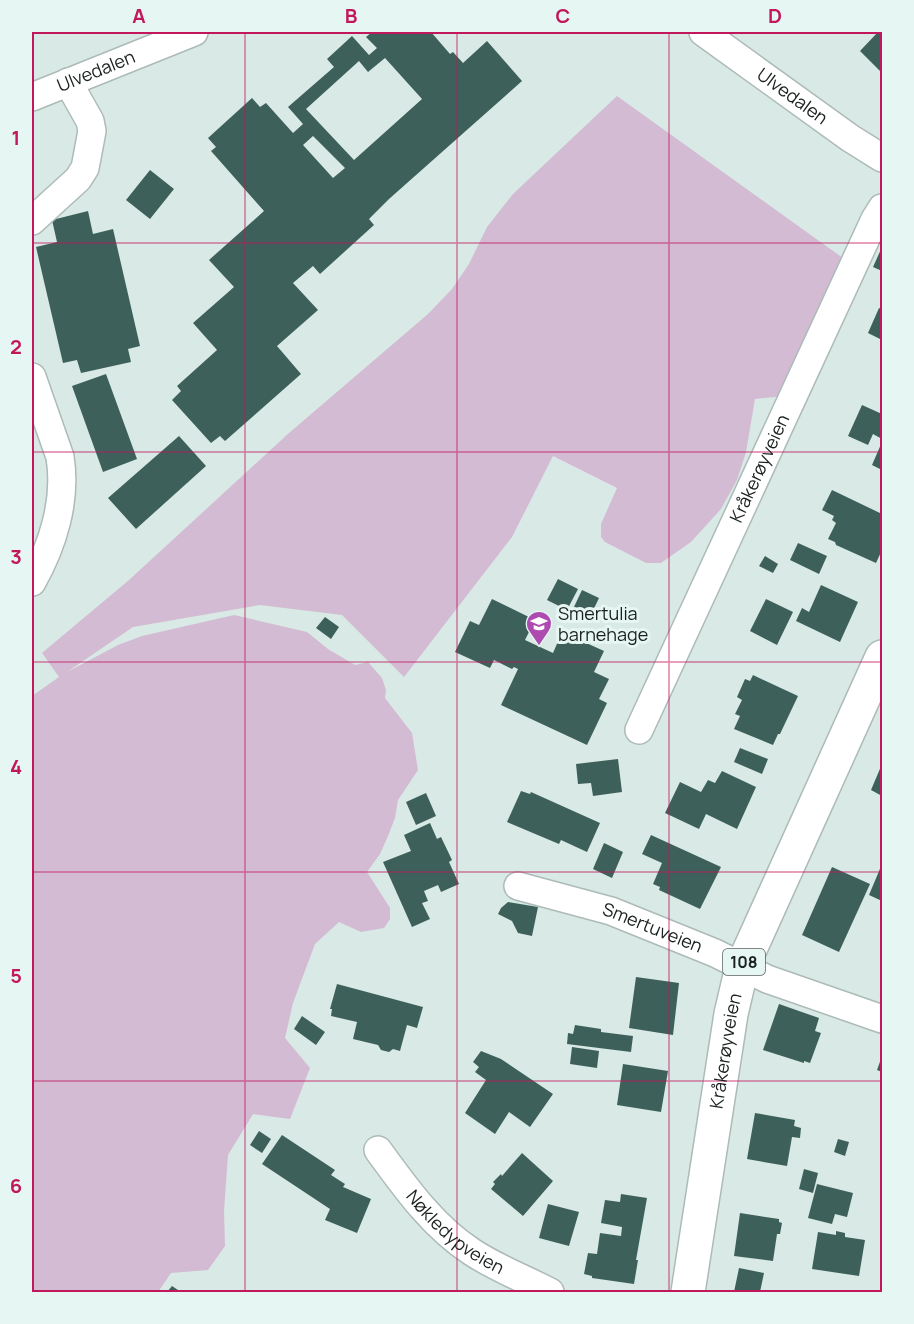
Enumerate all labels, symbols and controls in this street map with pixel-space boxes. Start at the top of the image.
text: A [132,2,146,29]
text: B [345,2,358,29]
text: C [556,2,570,29]
text: D [768,2,782,29]
street label: Ulvedalen [53,44,138,97]
street label: Ulvedalen [753,62,833,129]
text: 1 [12,124,20,151]
text: 2 [10,333,22,360]
street label: Kråkerøyveien [723,410,794,526]
text: 3 [10,543,22,570]
place label: Smertulia barnehage [558,601,648,646]
school or university icon: Smertulia barnehage [524,609,554,647]
text: 4 [10,753,22,780]
street label: Smertuveien [600,896,706,958]
road number: 108 [723,949,765,975]
text: 5 [10,962,22,989]
street label: Kråkerøyveien [704,991,747,1110]
text: 6 [10,1172,22,1199]
street label: Nøkledypveien [401,1184,509,1279]

